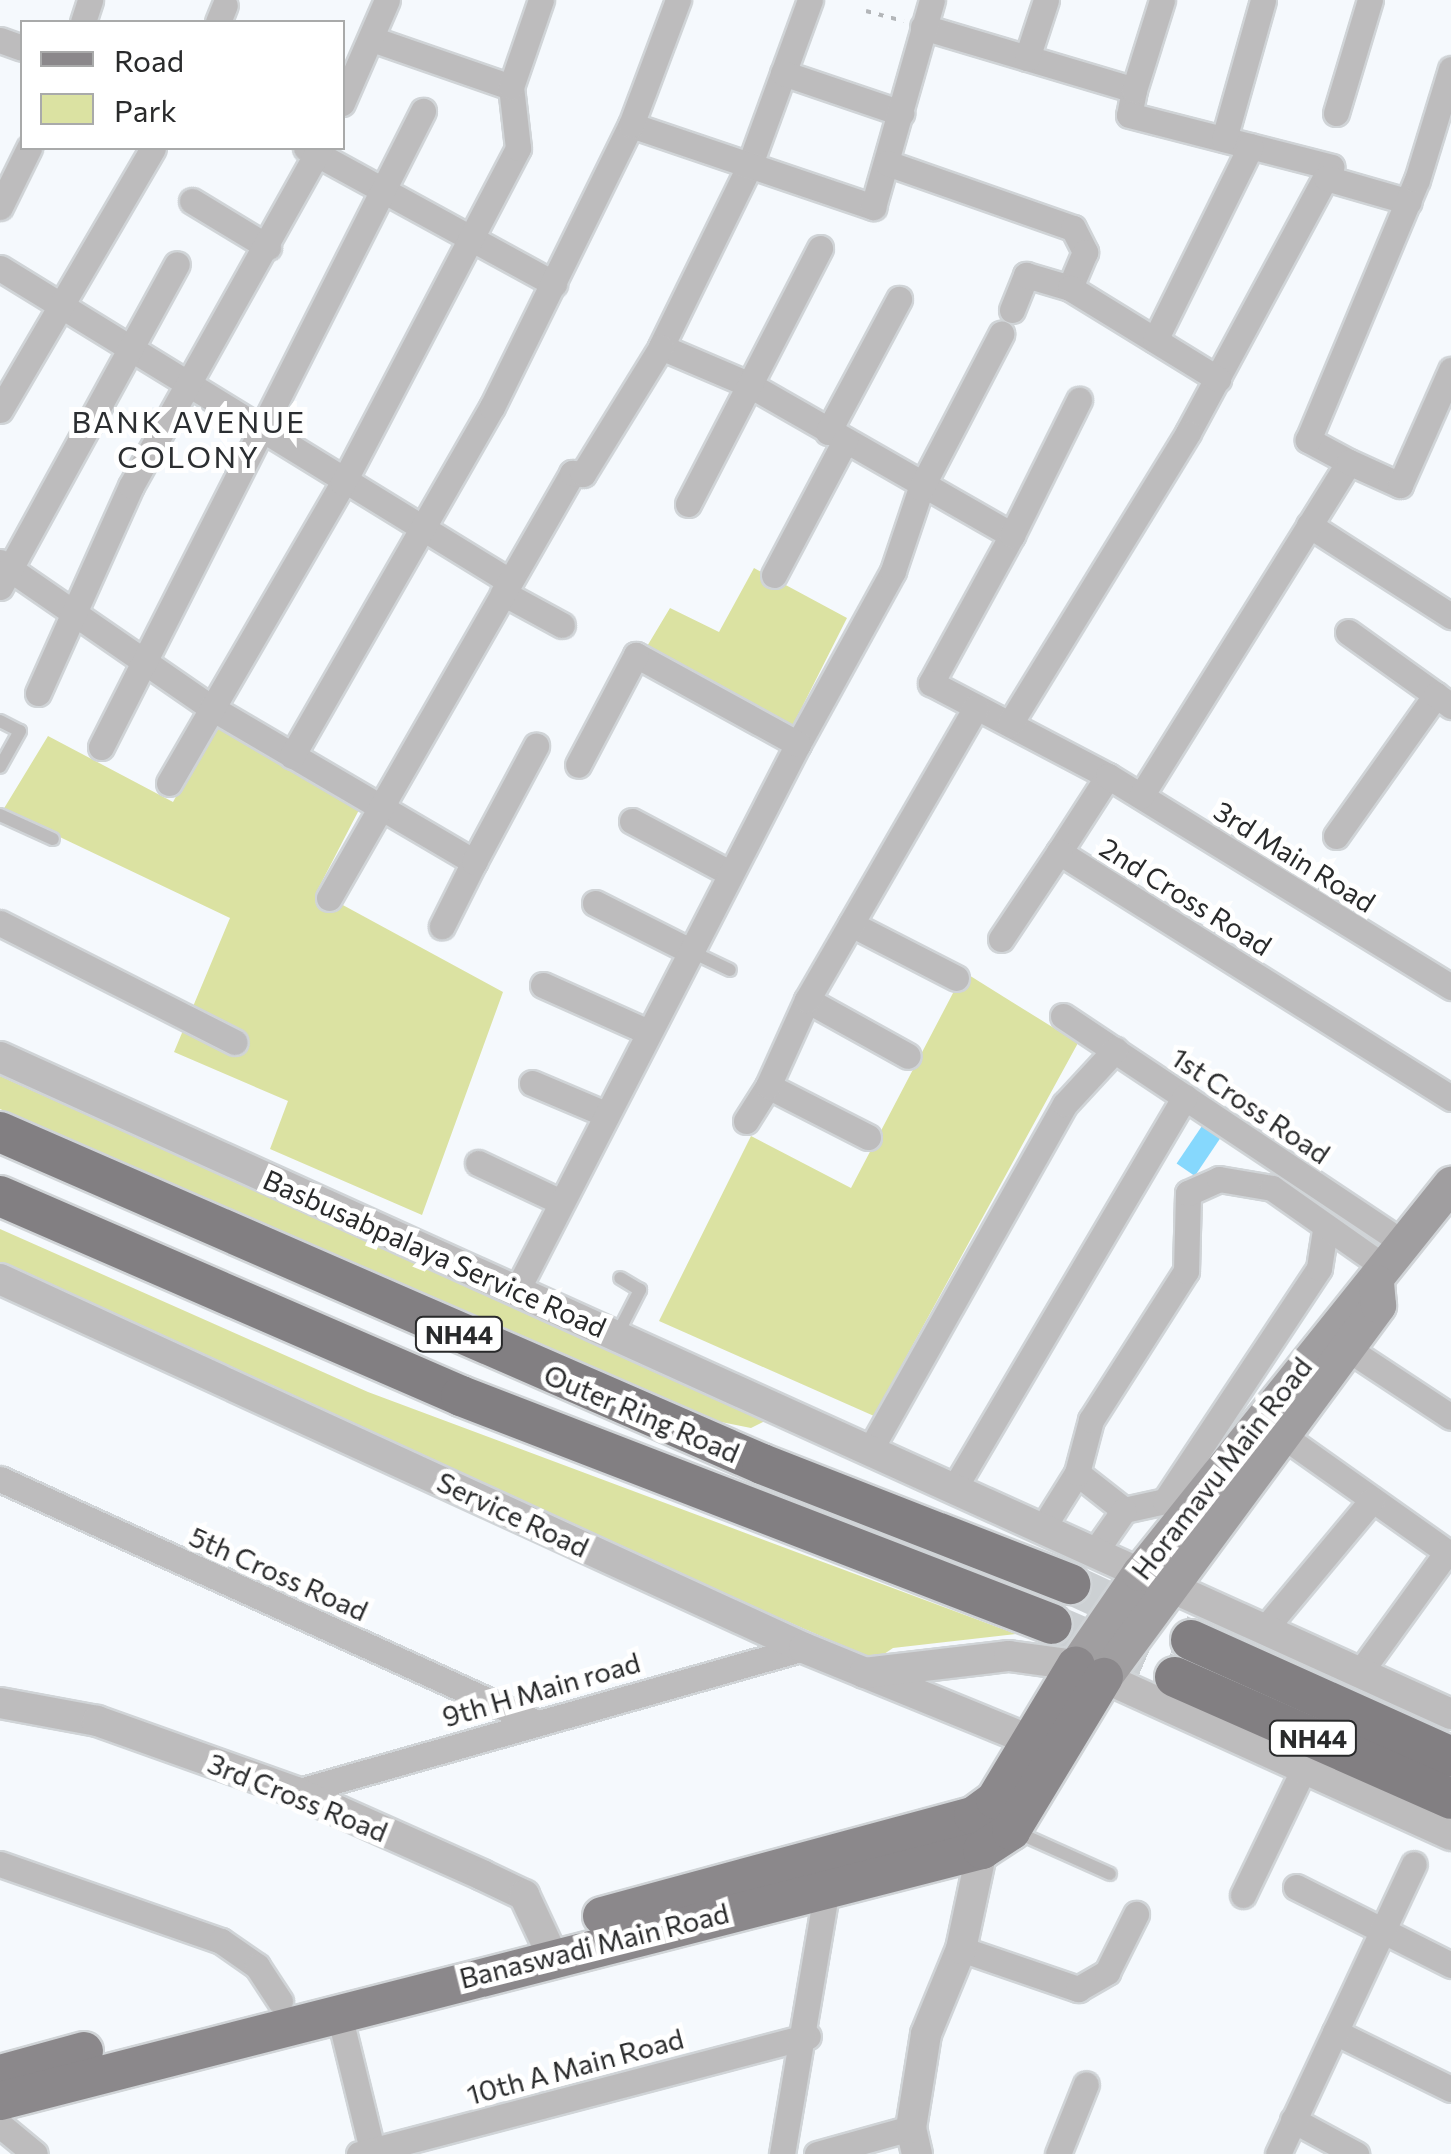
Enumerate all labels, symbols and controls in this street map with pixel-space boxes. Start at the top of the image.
legend [20,20,345,150]
text: Road [114,41,184,78]
text: Park [114,91,177,128]
district label: BANK AVENUE COLONY [71,403,307,474]
street label: 3rd Main Road [1208,793,1382,919]
street label: 2nd Cross Road [1094,830,1278,962]
street label: 1st Cross Road [1165,1040,1337,1170]
street label: Basbusabpalaya Service Road [258,1162,612,1344]
road number: NH44 [414,1314,504,1354]
street label: Horamavu Main Road [1124,1350,1318,1586]
street label: Outer Ring Road [539,1357,745,1469]
street label: Service Road [432,1464,594,1564]
street label: 5th Cross Road [185,1519,373,1627]
street label: 9th H Main road [438,1645,644,1733]
road number: NH44 [1268,1718,1358,1758]
street label: 3rd Cross Road [203,1746,393,1848]
street label: Banaswadi Main Road [456,1895,732,1995]
street label: 10th A Main Road [463,2021,687,2111]

